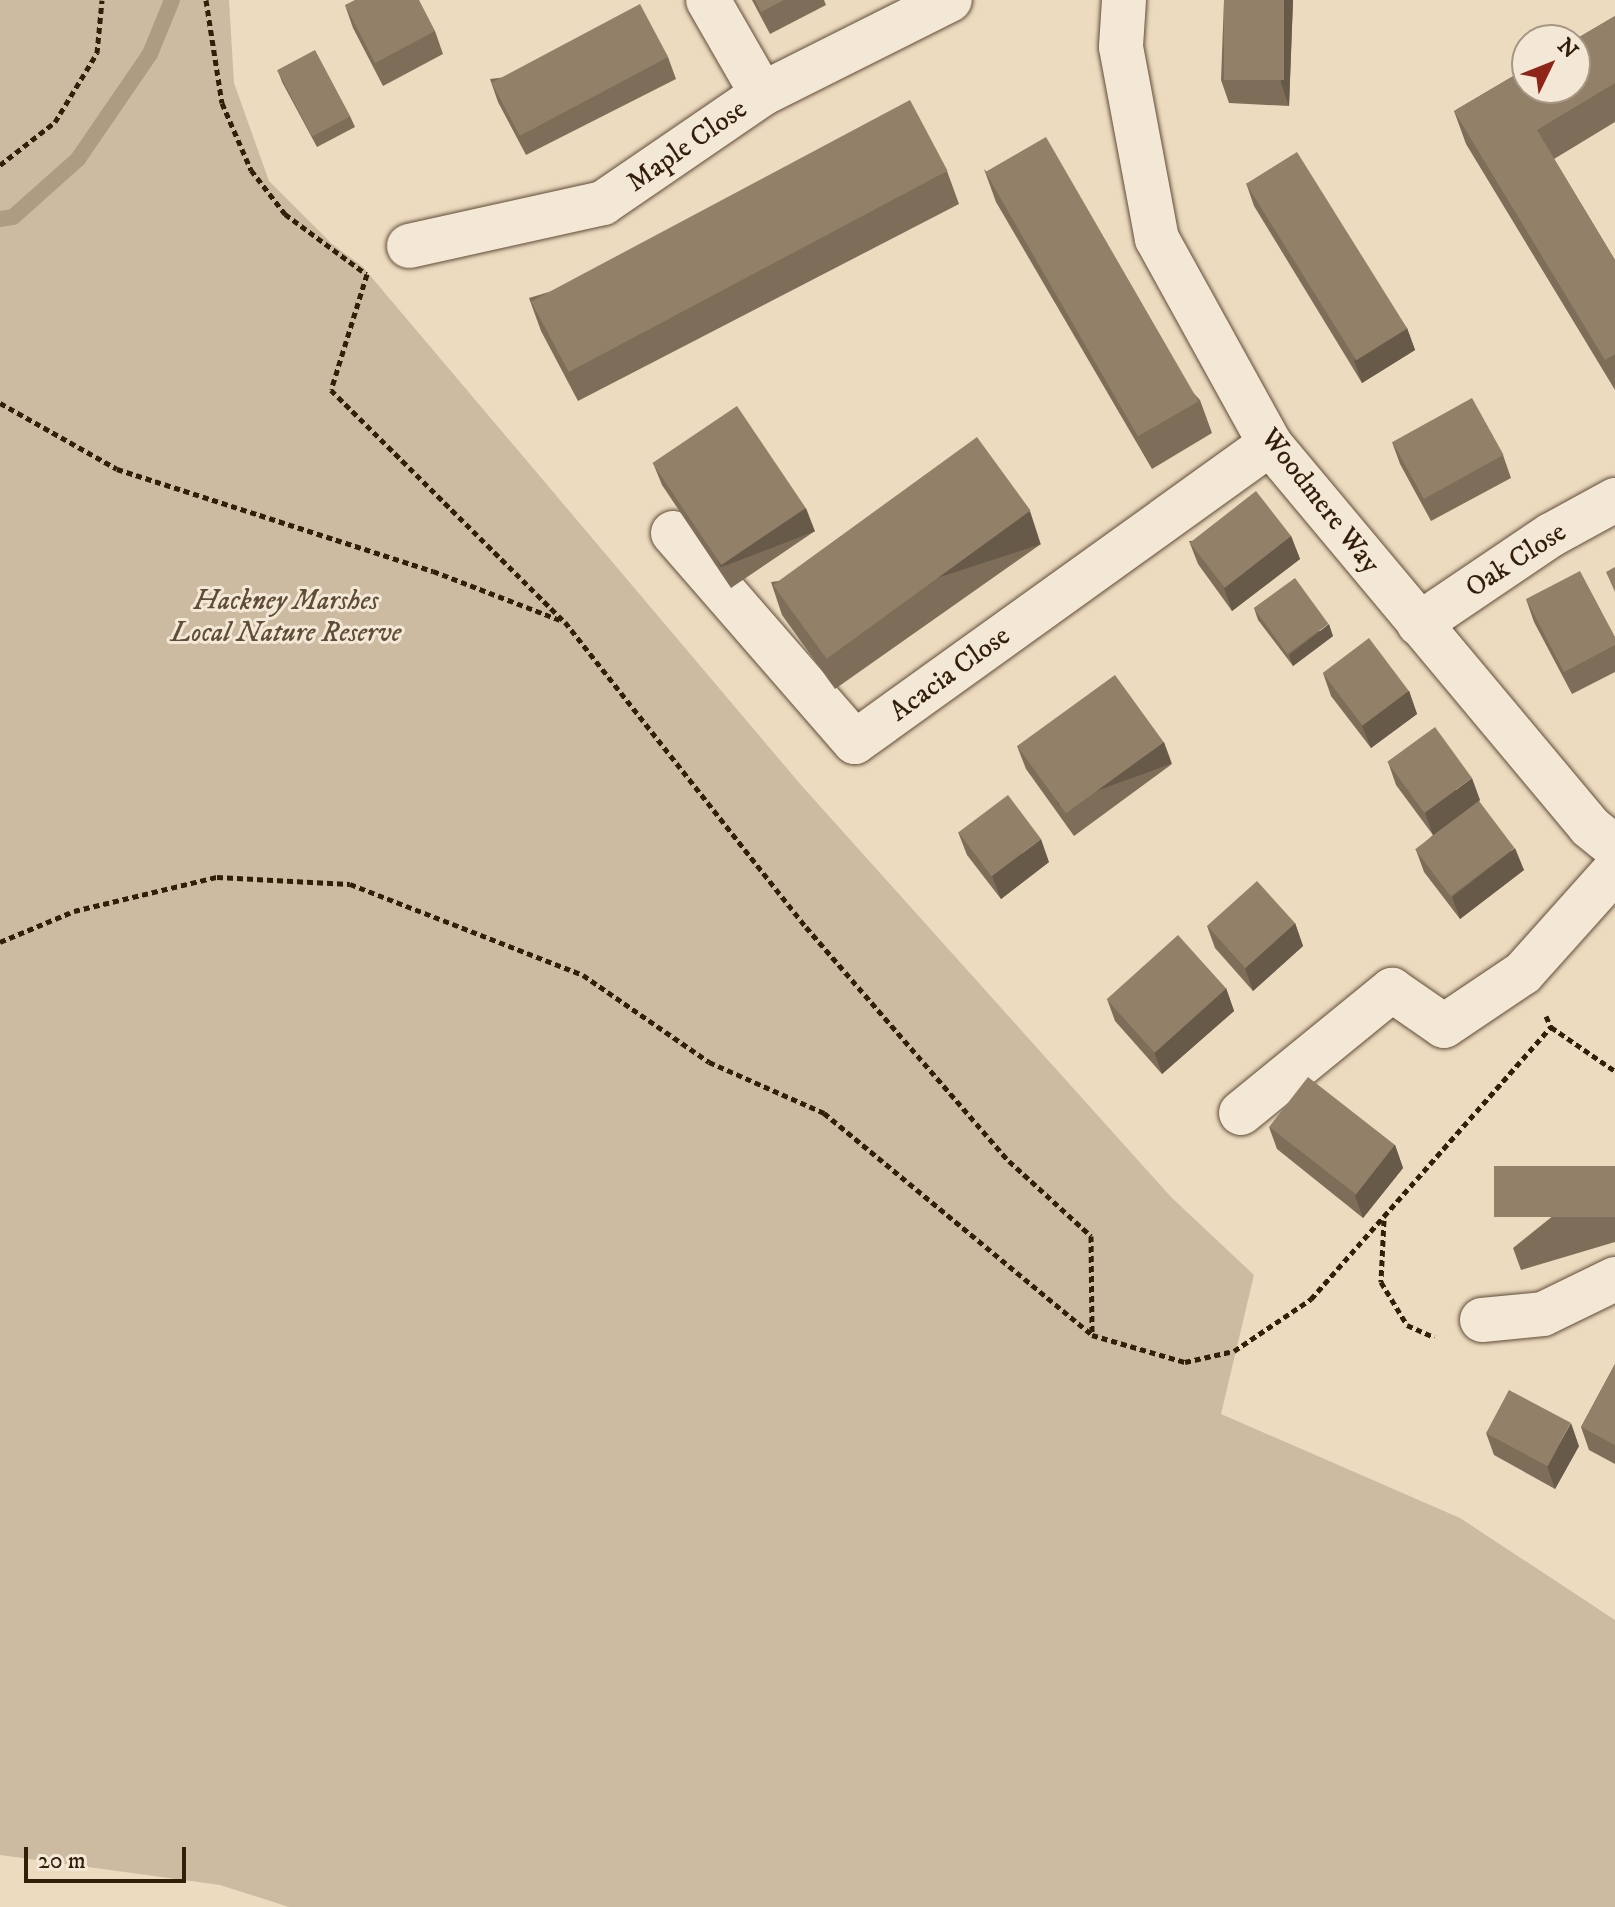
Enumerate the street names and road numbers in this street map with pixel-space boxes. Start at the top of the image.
street label: Maple Close [621,92,753,200]
street label: Woodmere Way [1253,422,1387,580]
street label: Oak Close [1459,515,1573,605]
street label: Acacia Close [883,619,1017,729]

